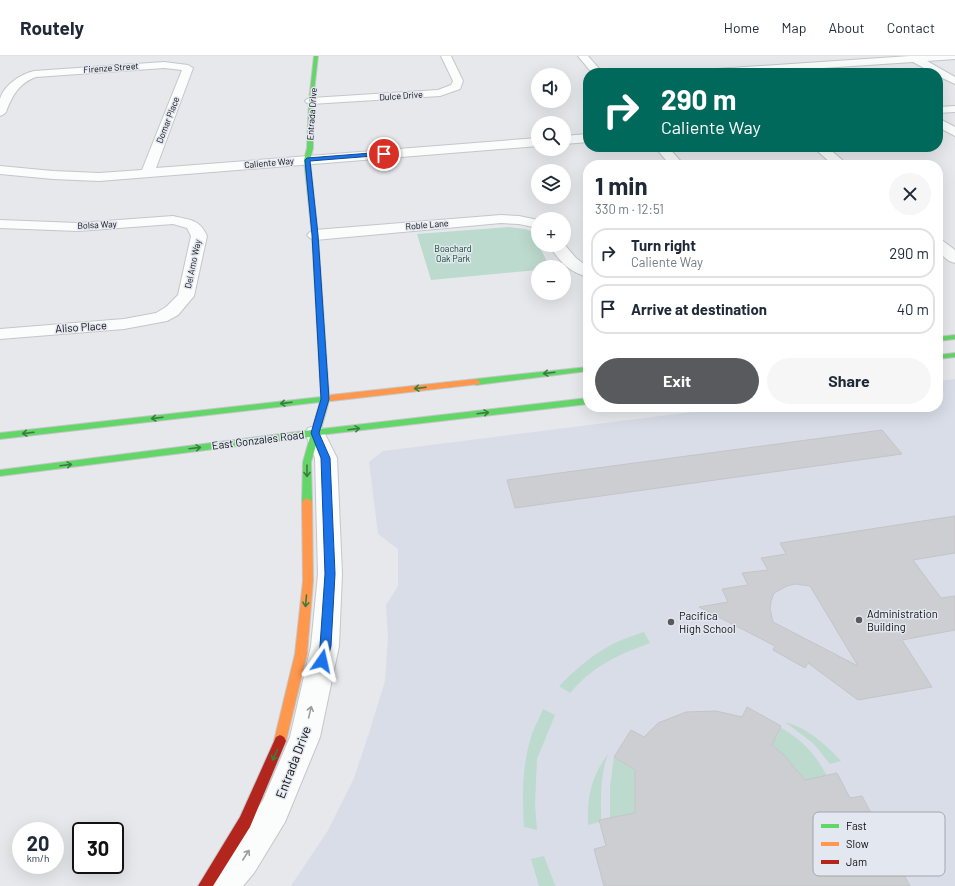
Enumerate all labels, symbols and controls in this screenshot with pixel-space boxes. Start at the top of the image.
text: Routely [20,16,84,39]
text: Home [724,19,760,36]
text: Map [782,19,806,36]
text: About [828,19,865,36]
text: Contact [887,19,935,36]
street label: Firenze Street [83,60,139,75]
map controls [531,68,571,300]
button: sound [531,68,571,108]
text: 290 m [661,82,737,116]
icon: right [595,84,647,136]
street label: Entrada Drive [304,87,319,141]
street label: Dulce Drive [379,88,423,103]
street label: Domar Place [154,95,182,145]
button: search [531,116,571,156]
text: Caliente Way [661,116,761,138]
pin [367,137,401,171]
icon: arrive [373,143,395,165]
street label: Caliente Way [244,155,294,170]
button: layers [531,164,571,204]
text: 1 min [595,171,648,200]
button: close [889,173,931,215]
text: 330 m · 12:51 [595,201,664,217]
button: + [531,212,571,252]
street label: Roble Lane [405,217,449,232]
street label: Bolsa Way [77,218,117,231]
text: Turn right [631,236,696,254]
street label: Del Amo Way [182,238,203,289]
icon: right [597,242,619,264]
park label: Boachard Oak Park [434,243,472,264]
text: 290 m [889,244,929,262]
text: Caliente Way [631,254,703,270]
button: − [531,260,571,300]
icon: arrive [597,298,619,320]
text: Arrive at destination [631,300,767,318]
text: 40 m [897,300,929,318]
street label: Aliso Place [55,318,107,335]
button: Exit [595,358,759,404]
button: Share [767,358,931,404]
one-way arrow [543,369,556,377]
one-way arrow [414,384,427,392]
one-way arrow [280,399,293,407]
one-way arrow [476,409,489,417]
one-way arrow [151,414,164,422]
one-way arrow [347,425,360,432]
street label: East Gonzales Road [211,427,305,452]
one-way arrow [22,429,35,436]
one-way arrow [188,444,201,452]
one-way arrow [60,461,73,469]
one-way arrow [303,464,311,477]
one-way arrow [302,594,310,607]
place label: Administration Building [867,607,938,633]
place label: Pacifica High School [679,609,736,635]
marker: Administration Building [854,615,864,625]
marker: Pacifica High School [666,617,676,627]
position arrow [301,640,343,682]
one-way arrow [307,706,315,719]
street label: Entrada Drive [272,723,314,800]
one-way arrow [271,749,278,761]
legend [813,812,945,876]
text: Fast [846,819,867,832]
speed limit sign: 30 [72,822,124,874]
text: 20 [27,831,49,855]
text: Slow [846,837,869,850]
one-way arrow [242,850,250,861]
text: km/h [27,852,49,864]
text: Jam [846,855,867,868]

